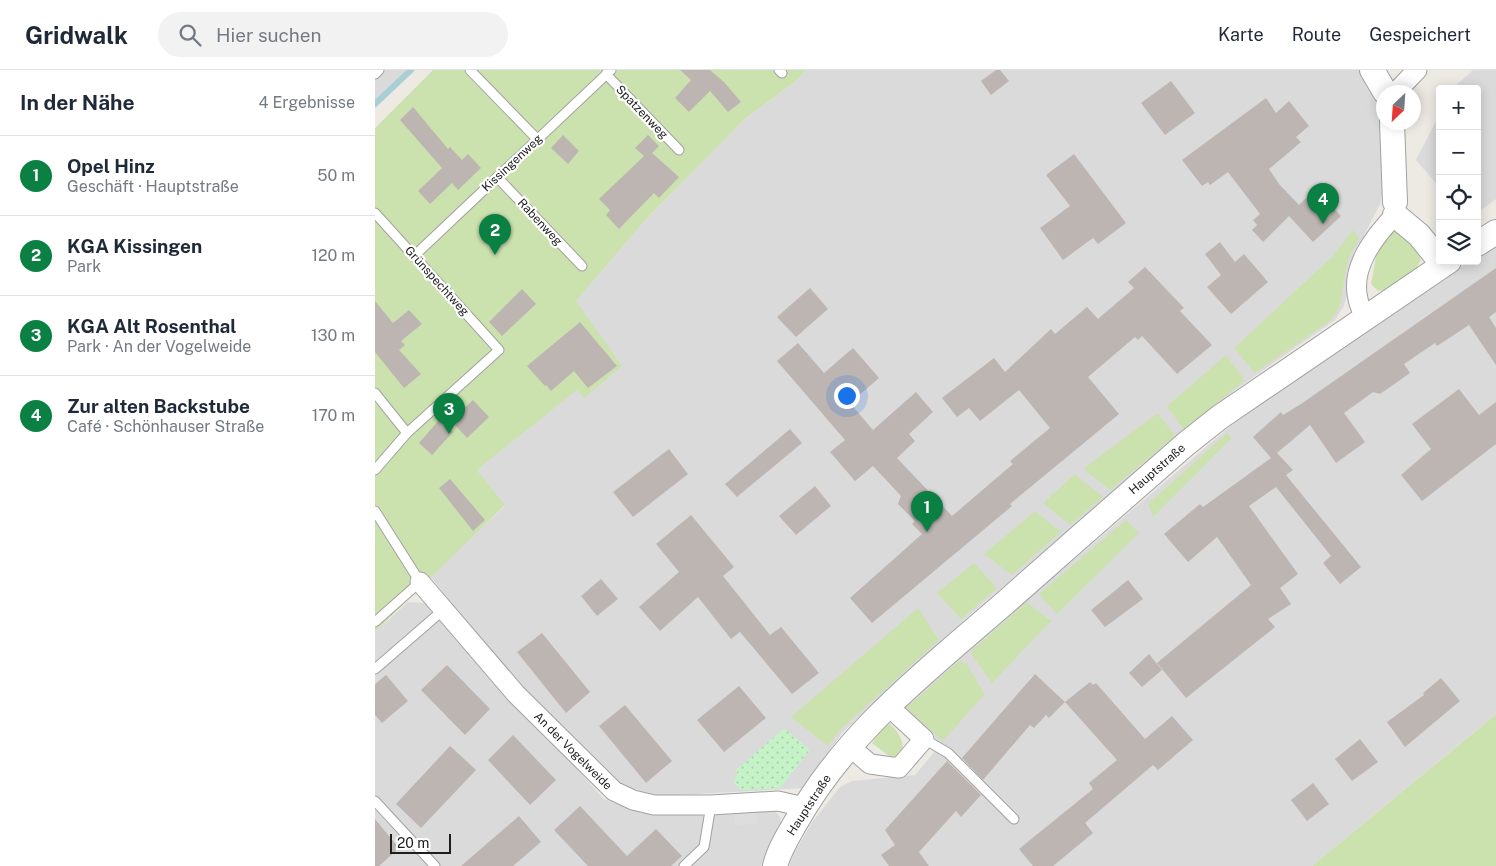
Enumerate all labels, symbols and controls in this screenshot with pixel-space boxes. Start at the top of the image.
search box [158,12,508,57]
text: Gridwalk [25,21,128,49]
icon: search [176,21,204,49]
text: Hier suchen [216,24,321,46]
text: Karte [1218,24,1264,45]
text: Route [1292,24,1341,45]
text: Gespeichert [1369,24,1471,45]
street label: Spatzenweg [613,82,671,142]
north arrow [1376,85,1421,130]
map controls [1436,85,1481,265]
button: + [1436,85,1481,130]
text: In der Nähe [20,90,135,115]
text: 4 Ergebnisse [259,93,355,112]
button: − [1436,130,1481,175]
street label: Kissingenweg [479,131,545,195]
text: Opel Hinz [67,155,155,177]
text: 1 [33,166,39,185]
text: 50 m [317,166,355,185]
button: locate [1436,175,1481,220]
text: Geschäft · Hauptstraße [67,177,239,196]
pin: 4 [1307,183,1339,224]
street label: Rabenweg [515,196,565,248]
pin: 2 [479,214,511,255]
button: layers [1436,220,1481,265]
text: KGA Kissingen [67,235,202,257]
street label: Grünspechtweg [402,243,472,319]
text: 2 [31,246,41,265]
text: 120 m [311,246,355,265]
text: Park [67,257,101,276]
text: KGA Alt Rosenthal [67,315,237,337]
text: 3 [31,326,41,345]
text: 130 m [311,326,355,345]
text: Park · An der Vogelweide [67,337,251,356]
your location [834,383,860,409]
pin: 3 [433,393,465,434]
text: Zur alten Backstube [67,395,250,417]
text: 4 [31,406,41,425]
text: 170 m [312,406,355,425]
text: Café · Schönhauser Straße [67,417,264,436]
street label: Hauptstraße [1126,441,1188,497]
pin: 1 [911,491,943,532]
street label: An der Vogelweide [531,709,615,793]
street label: Hauptstraße [784,772,834,838]
scale bar [390,831,451,854]
text: 20 m [397,835,429,851]

